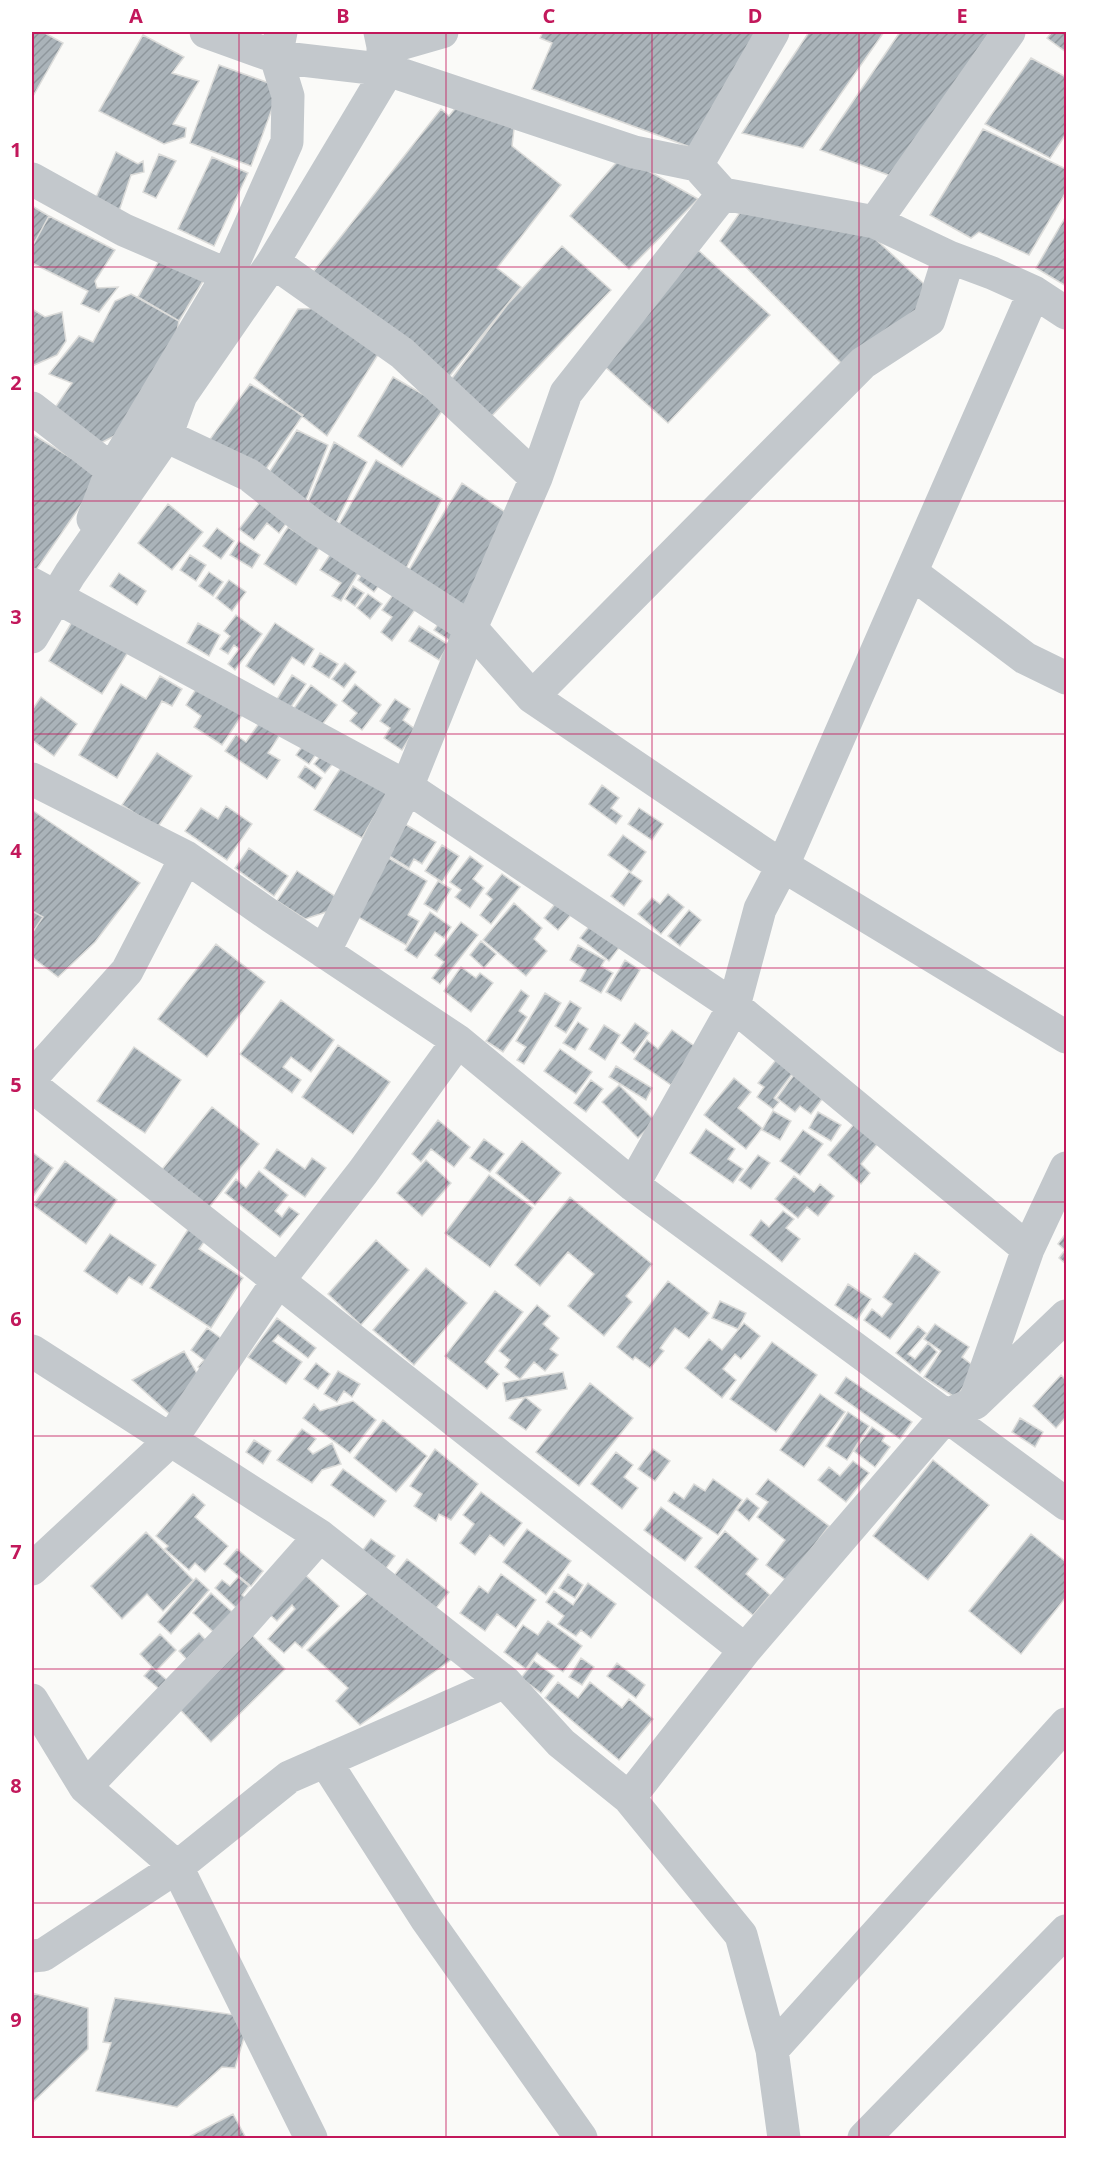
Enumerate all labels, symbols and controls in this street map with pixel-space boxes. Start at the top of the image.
text: A [129,2,143,29]
text: B [336,2,350,29]
text: C [543,2,556,29]
text: D [748,2,762,29]
text: E [956,2,968,29]
text: 1 [10,136,22,163]
text: 2 [10,369,22,396]
text: 3 [10,603,22,630]
text: 4 [10,837,22,864]
text: 5 [10,1071,22,1098]
text: 6 [10,1305,22,1332]
text: 7 [10,1538,22,1565]
text: 8 [10,1772,22,1799]
text: 9 [10,2006,22,2033]

